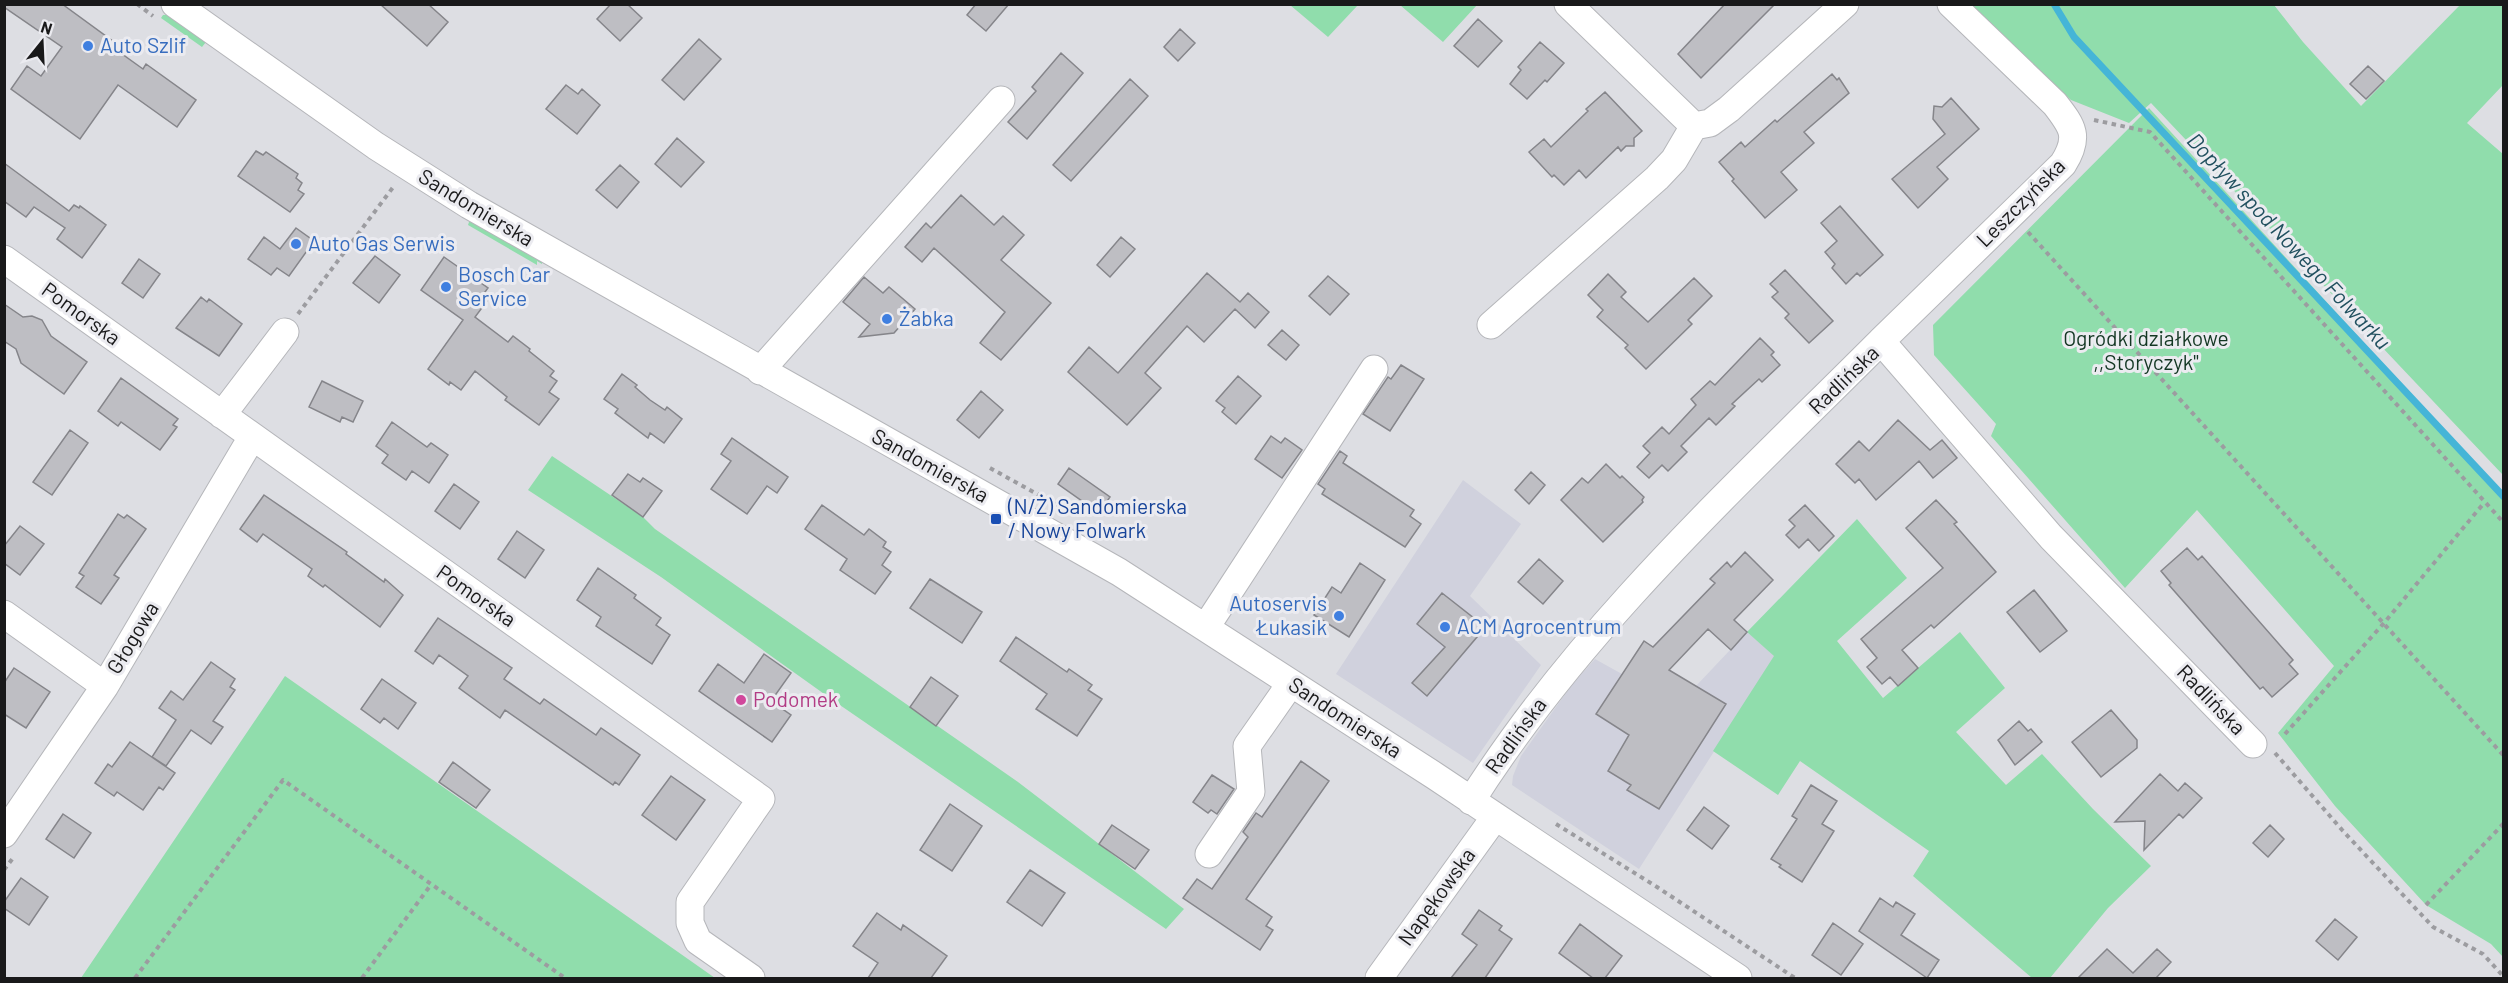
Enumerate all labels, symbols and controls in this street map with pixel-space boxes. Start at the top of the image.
north arrow [12,12,72,72]
text: N [39,17,55,38]
place label: Auto Szlif [100,32,186,57]
marker: Auto Szlif [81,39,95,53]
water label: Dopływ spod Nowego Folwarku [2183,127,2397,354]
street label: Leszczyńska [1970,152,2069,251]
street label: Sandomierska [415,163,539,251]
place label: Auto Gas Serwis [308,230,455,255]
marker: Auto Gas Serwis [289,237,303,251]
place label: Bosch Car Service [458,261,550,310]
street label: Pomorska [38,276,126,350]
marker: Bosch Car Service [439,280,453,294]
place label: Żabka [899,305,954,330]
marker: Żabka [880,312,894,326]
park label: Ogródki działkowe ,,Storyczyk" [2063,325,2229,374]
street label: Radlińska [1803,339,1883,418]
street label: Sandomierska [868,422,994,507]
place label: (N/Ż) Sandomierska / Nowy Folwark [1007,493,1187,542]
marker: (N/Ż) Sandomierska / Nowy Folwark [989,512,1003,526]
street label: Pomorska [432,558,521,631]
place label: Autoservis Łukasik [1229,590,1327,639]
street label: Głogowa [101,597,163,678]
marker: Autoservis Łukasik [1332,609,1346,623]
place label: ACM Agrocentrum [1457,613,1621,638]
marker: ACM Agrocentrum [1438,620,1452,634]
street label: Radlińska [2173,659,2252,739]
street label: Sandomierska [1285,671,1407,763]
place label: Podomek [753,686,838,711]
street label: Radlińska [1479,692,1551,778]
marker: Podomek [734,693,748,707]
street label: Napękowska [1392,843,1480,950]

